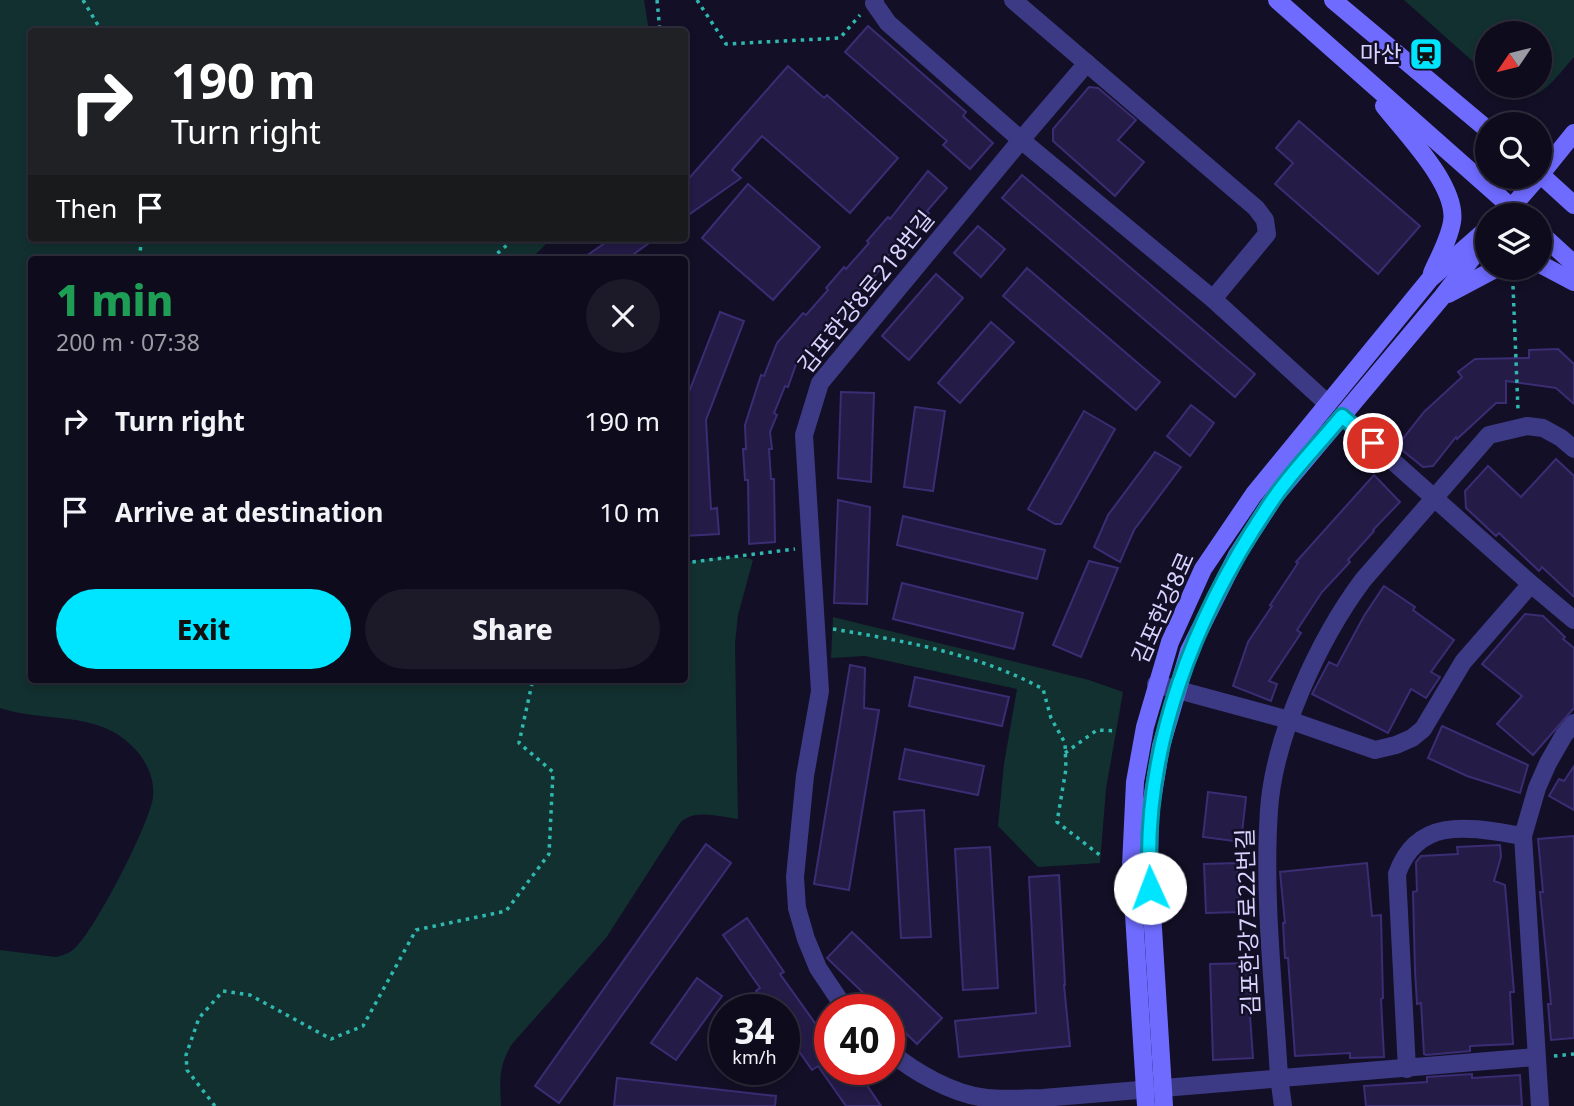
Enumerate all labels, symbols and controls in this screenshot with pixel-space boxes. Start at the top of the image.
north arrow [1475,21,1552,98]
map controls [1475,21,1552,280]
station icon: 마산 [1407,35,1445,73]
place label: 마산 [1360,37,1402,69]
text: 190 m [171,47,316,113]
icon: right [56,56,147,147]
text: Turn right [171,110,321,153]
button: search [1475,112,1552,189]
icon: arrive [131,189,169,227]
text: Then [56,190,117,226]
street label: 김포한강8로218번길 [790,203,941,379]
button: layers [1475,203,1552,280]
text: 1 min [56,271,173,328]
button: close [586,279,660,353]
text: 200 m · 07:38 [56,326,200,358]
icon: right [56,402,94,440]
text: Turn right [115,403,245,439]
text: 190 m [584,403,660,439]
pin [1343,413,1403,473]
icon: arrive [1354,424,1392,462]
icon: arrive [56,493,94,531]
text: Arrive at destination [115,494,384,530]
text: 10 m [599,494,660,530]
street label: 김포한강8로 [1123,547,1201,668]
button: Exit [56,589,351,669]
button: Share [365,589,660,669]
street label: 김포한강7로22번길 [1228,828,1266,1016]
position arrow [1113,851,1187,925]
speed limit sign: 40 [814,994,905,1085]
text: 34 [734,1007,775,1054]
text: km/h [732,1045,777,1069]

